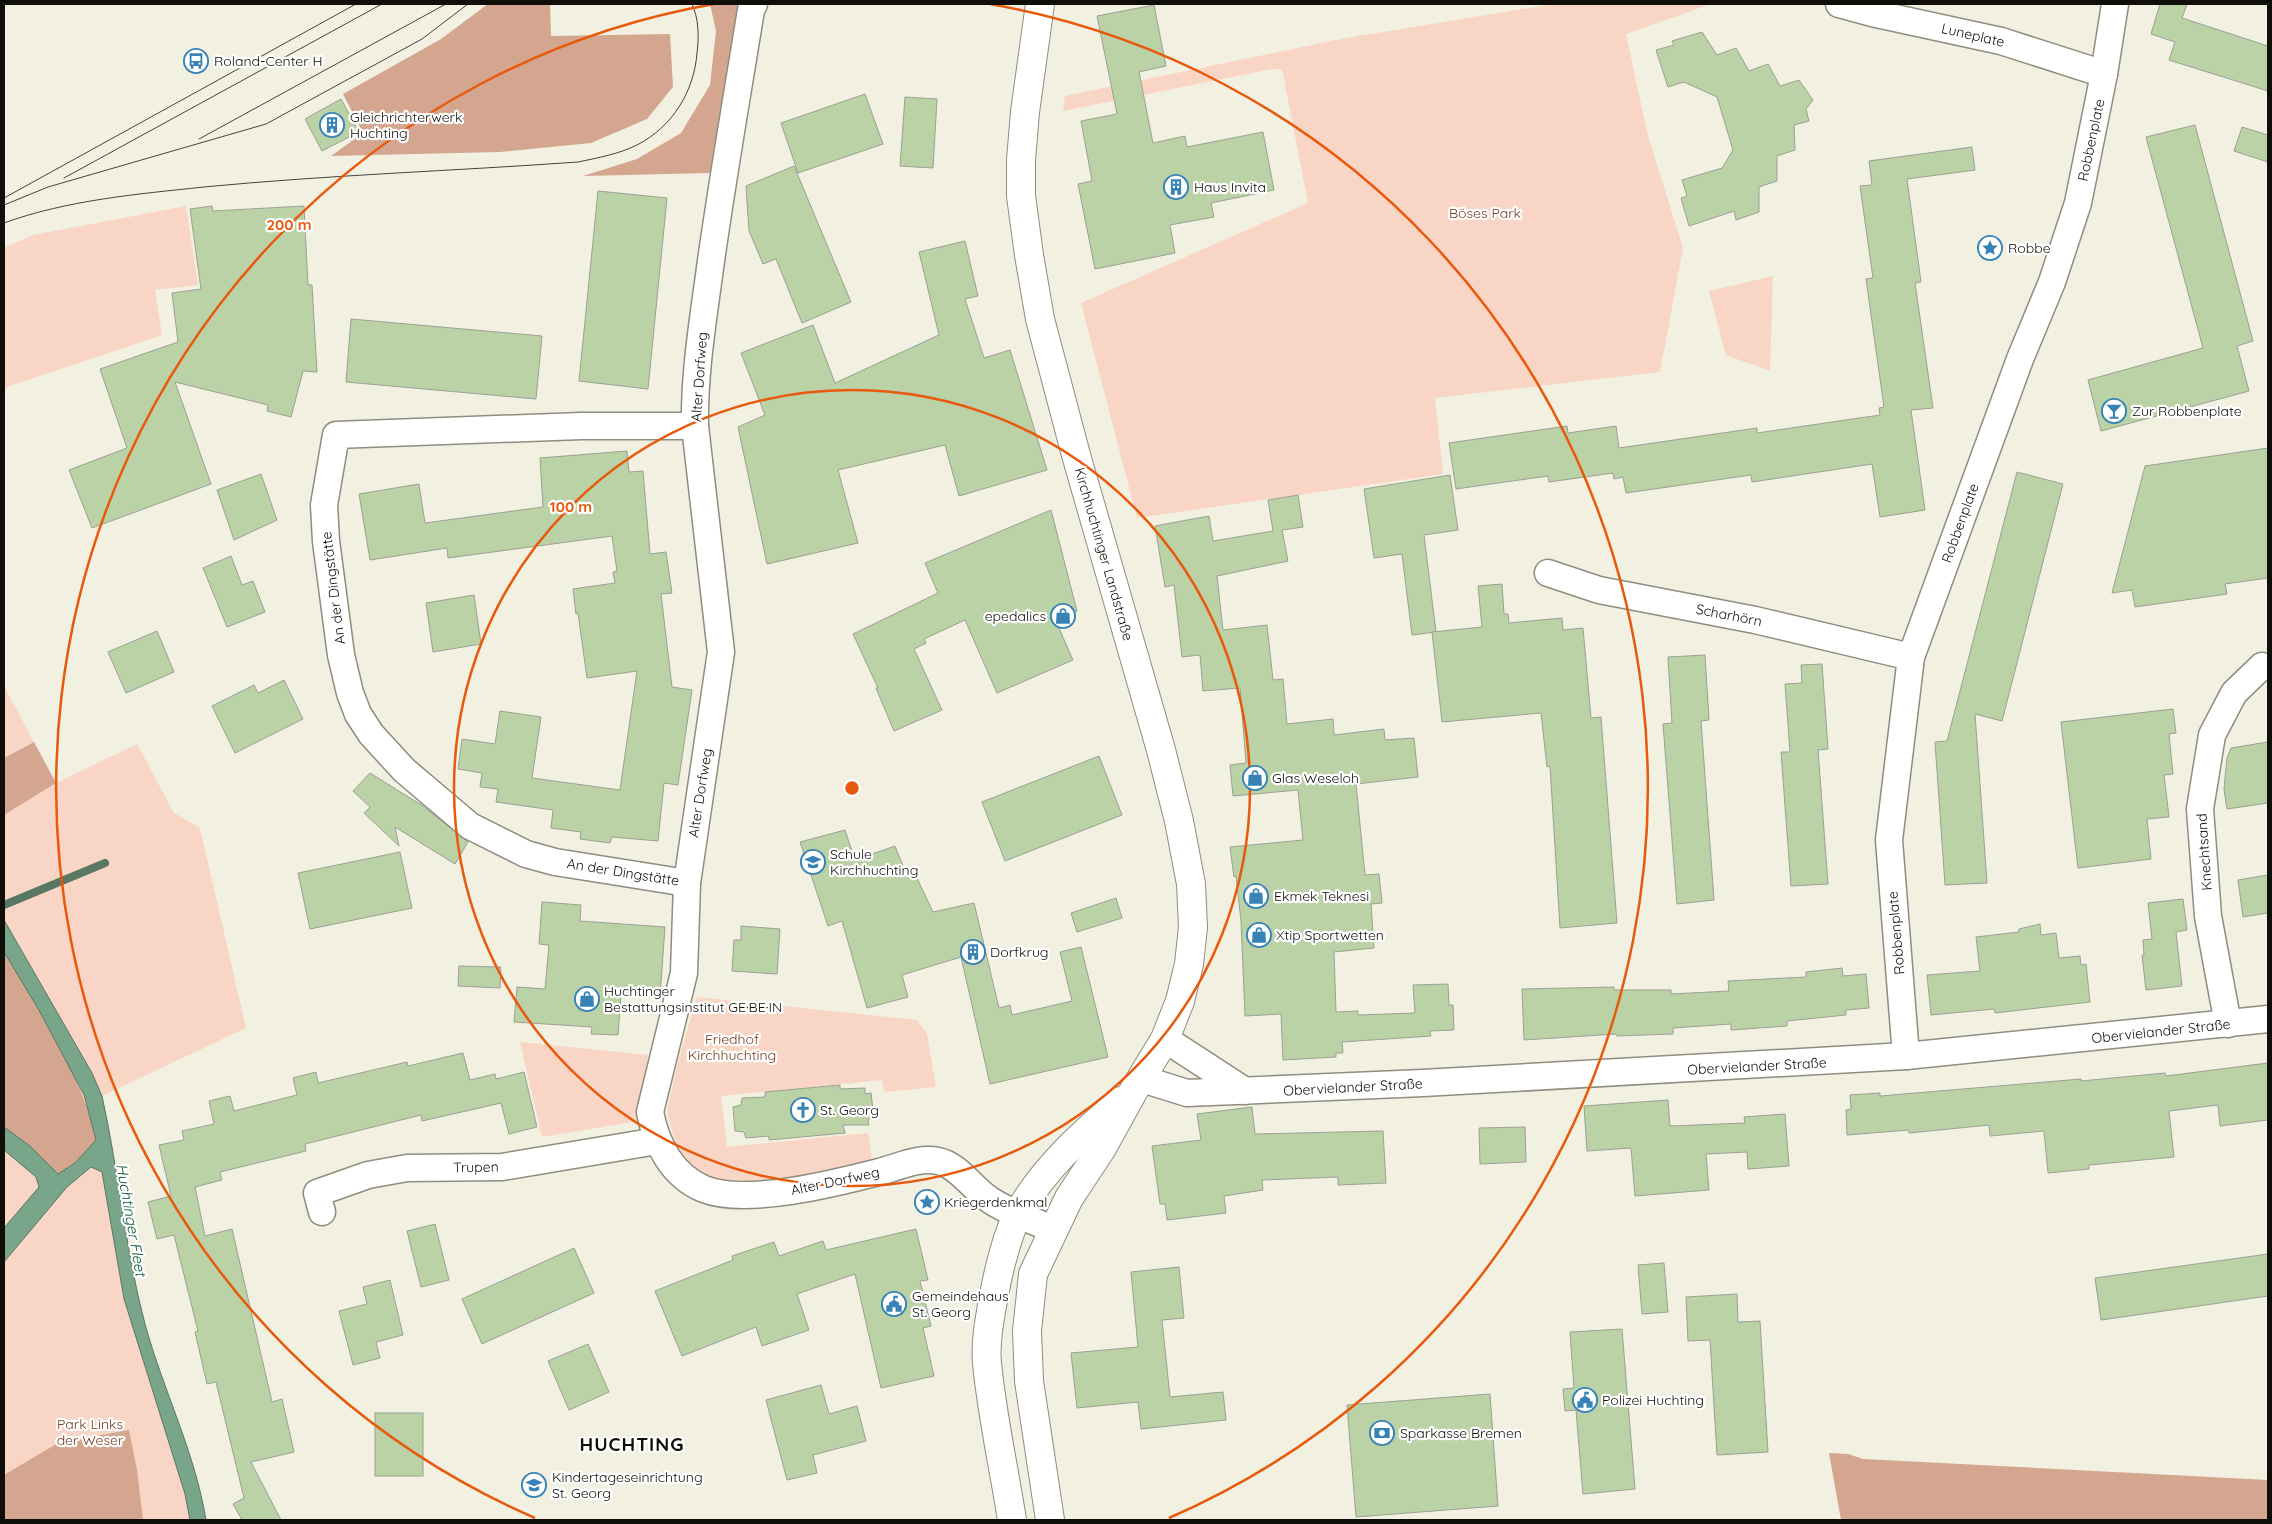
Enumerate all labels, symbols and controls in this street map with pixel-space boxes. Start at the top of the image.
street label: Luneplate [1940,19,2006,51]
bus stop icon: Roland-Center H [183,48,209,74]
place label: Roland-Center H [214,52,323,70]
street label: Robbenplate [2074,97,2109,183]
place label: Gleichrichterwerk Huchting [350,108,463,142]
building icon: Gleichrichterwerk Huchting [319,112,345,138]
building icon: Haus Invita [1163,174,1189,200]
place label: Haus Invita [1194,178,1266,196]
park label: Böses Park [1449,204,1521,222]
text: 200 m [267,215,312,234]
place icon: Robbe [1977,235,2003,261]
place label: Robbe [2008,239,2051,257]
street label: Alter Dorfweg [687,331,711,423]
bar icon: Zur Robbenplate [2101,398,2127,424]
place label: Zur Robbenplate [2132,402,2242,420]
street label: Kirchhuchtinger Landstraße [1071,465,1137,643]
street label: Robbenplate [1937,481,1983,565]
text: 100 m [550,497,592,516]
street label: An der Dingstätte [317,531,349,645]
street label: Scharhörn [1694,600,1764,630]
shop icon: epedalics [1050,603,1076,629]
place label: epedalics [985,607,1046,625]
street label: Alter Dorfweg [684,747,716,839]
shop icon: Glas Weseloh [1242,765,1268,791]
place label: Glas Weseloh [1272,769,1359,787]
centre of rings [843,779,861,797]
street label: Knechtsand [2192,813,2216,891]
place label: Schule Kirchhuchting [830,845,918,879]
school or university icon: Schule Kirchhuchting [800,849,826,875]
street label: An der Dingstätte [566,854,681,890]
shop icon: Ekmek Teknesi [1243,883,1269,909]
place label: Ekmek Teknesi [1274,887,1369,905]
street label: Robbenplate [1883,891,1909,975]
shop icon: Xtip Sportwetten [1246,922,1272,948]
place label: Xtip Sportwetten [1276,926,1384,944]
building icon: Dorfkrug [960,939,986,965]
place label: Dorfkrug [990,943,1049,961]
place label: Huchtinger Bestattungsinstitut GE·BE·IN [604,982,782,1016]
shop icon: Huchtinger Bestattungsinstitut GE·BE·IN [574,986,600,1012]
street label: Obervielander Straße [2091,1015,2231,1047]
park label: Friedhof Kirchhuchting [688,1030,776,1064]
street label: Obervielander Straße [1687,1053,1827,1079]
street label: Obervielander Straße [1283,1074,1423,1100]
church icon: St. Georg [790,1097,816,1123]
place label: St. Georg [820,1101,879,1119]
street label: Trupen [453,1158,499,1176]
water label: Huchtinger Fleet [112,1162,151,1279]
street label: Alter Dorfweg [789,1163,881,1199]
place icon: Kriegerdenkmal [914,1189,940,1215]
place label: Kriegerdenkmal [944,1193,1047,1211]
place label: Gemeindehaus St. Georg [912,1287,1009,1321]
public building icon: Gemeindehaus St. Georg [881,1291,907,1317]
public building icon: Polizei Huchting [1572,1387,1598,1413]
place label: Polizei Huchting [1602,1391,1704,1409]
park label: Park Links der Weser [57,1415,124,1449]
bank icon: Sparkasse Bremen [1369,1420,1395,1446]
place label: Sparkasse Bremen [1400,1424,1522,1442]
district label: HUCHTING [580,1432,684,1456]
place label: Kindertageseinrichtung St. Georg [552,1468,703,1502]
school or university icon: Kindertageseinrichtung St. Georg [521,1472,547,1498]

